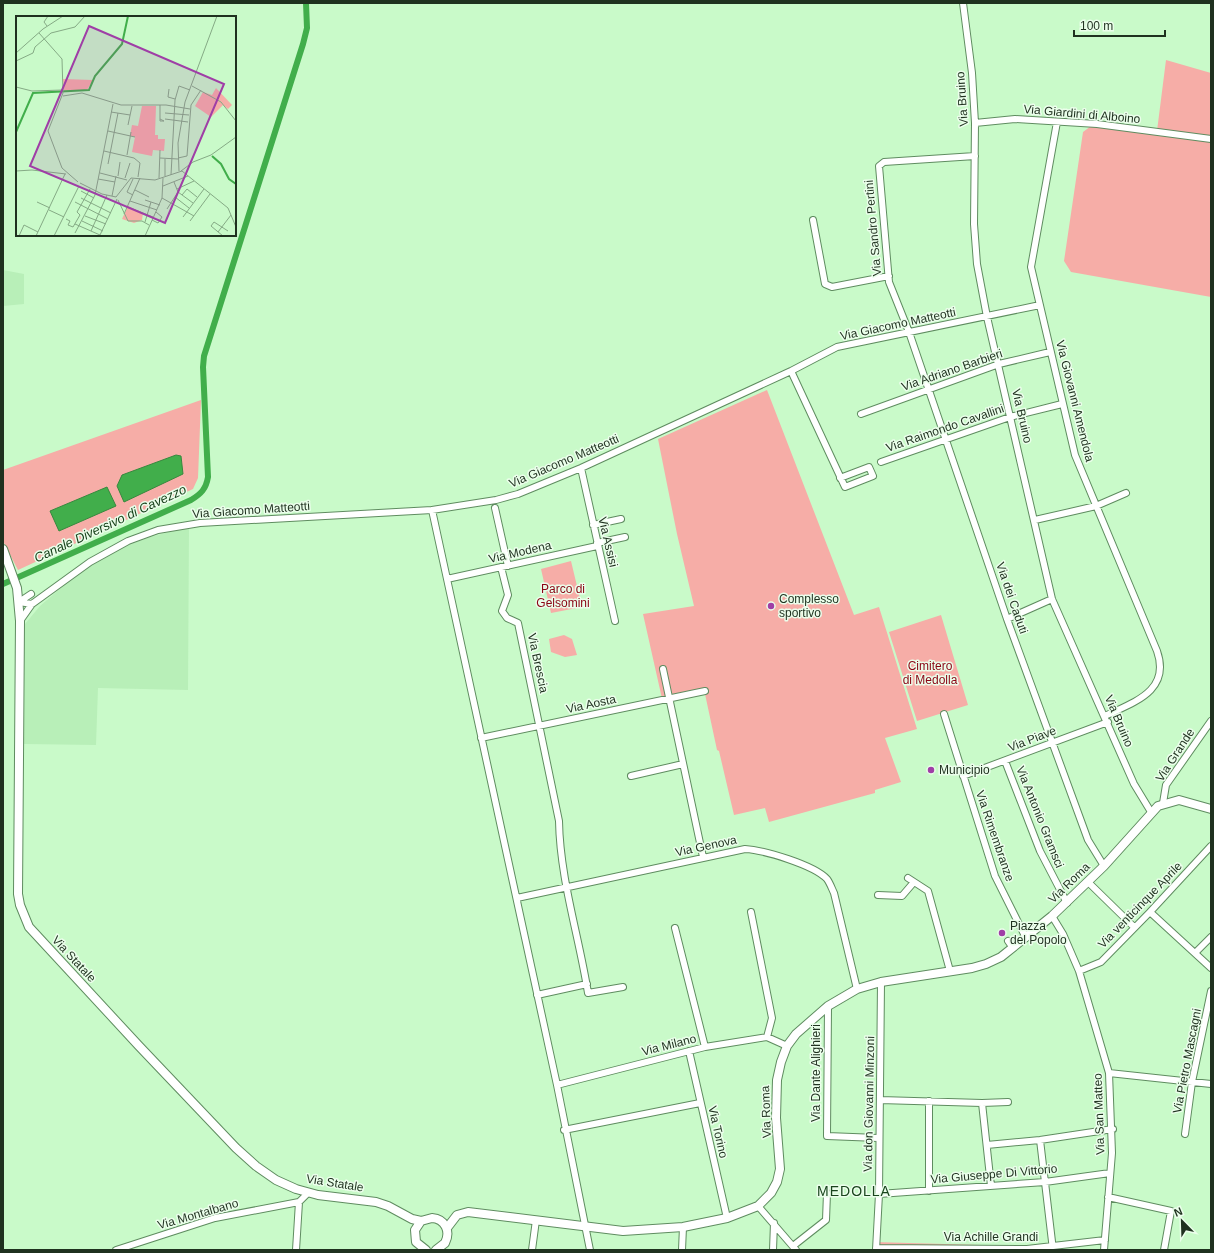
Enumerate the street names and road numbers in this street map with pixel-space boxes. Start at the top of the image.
street label: Via Bruino [953,71,971,127]
street label: Via Giardini di Alboino [1023,102,1141,126]
street label: Via Sandro Pertini [862,179,884,277]
street label: Via Giacomo Matteotti [839,305,957,343]
street label: Via Giovanni Amendola [1053,339,1097,463]
street label: Via Adriano Barbieri [900,346,1004,394]
street label: Via Bruino [1009,388,1035,445]
street label: Via Raimondo Cavallini [884,401,1006,455]
street label: Via Giacomo Matteotti [507,432,621,490]
street label: Via Giacomo Matteotti [192,499,310,521]
street label: Via Assisi [595,516,621,568]
street label: Via Modena [487,538,553,566]
street label: Via dei Caduti [993,561,1031,635]
street label: Via Brescia [525,632,551,694]
street label: Via Aosta [565,692,617,716]
street label: Via Bruino [1102,693,1136,749]
street label: Via Piave [1006,723,1058,755]
street label: Via Grande [1153,726,1198,784]
street label: Via Antonio Gramsci [1013,764,1067,870]
street label: Via Rimembranze [973,789,1017,884]
street label: Via Genova [674,833,738,859]
street label: Via venticinque Aprile [1095,859,1185,951]
street label: Via Roma [1045,860,1093,906]
street label: Via Statale [49,933,99,985]
street label: Via Pietro Mascagni [1170,1007,1204,1115]
street label: Via Dante Alighieri [809,1024,823,1122]
street label: Via Milano [640,1031,698,1059]
street label: Via don Giovanni Minzoni [861,1036,877,1172]
street label: Via San Matteo [1091,1073,1107,1155]
street label: Via Roma [758,1085,774,1138]
street label: Via Torino [705,1105,731,1160]
street label: Via Giuseppe Di Vittorio [930,1161,1058,1187]
street label: Via Statale [305,1172,365,1194]
street label: Via Montalbano [156,1196,240,1232]
street label: Via Achille Grandi [944,1230,1038,1244]

